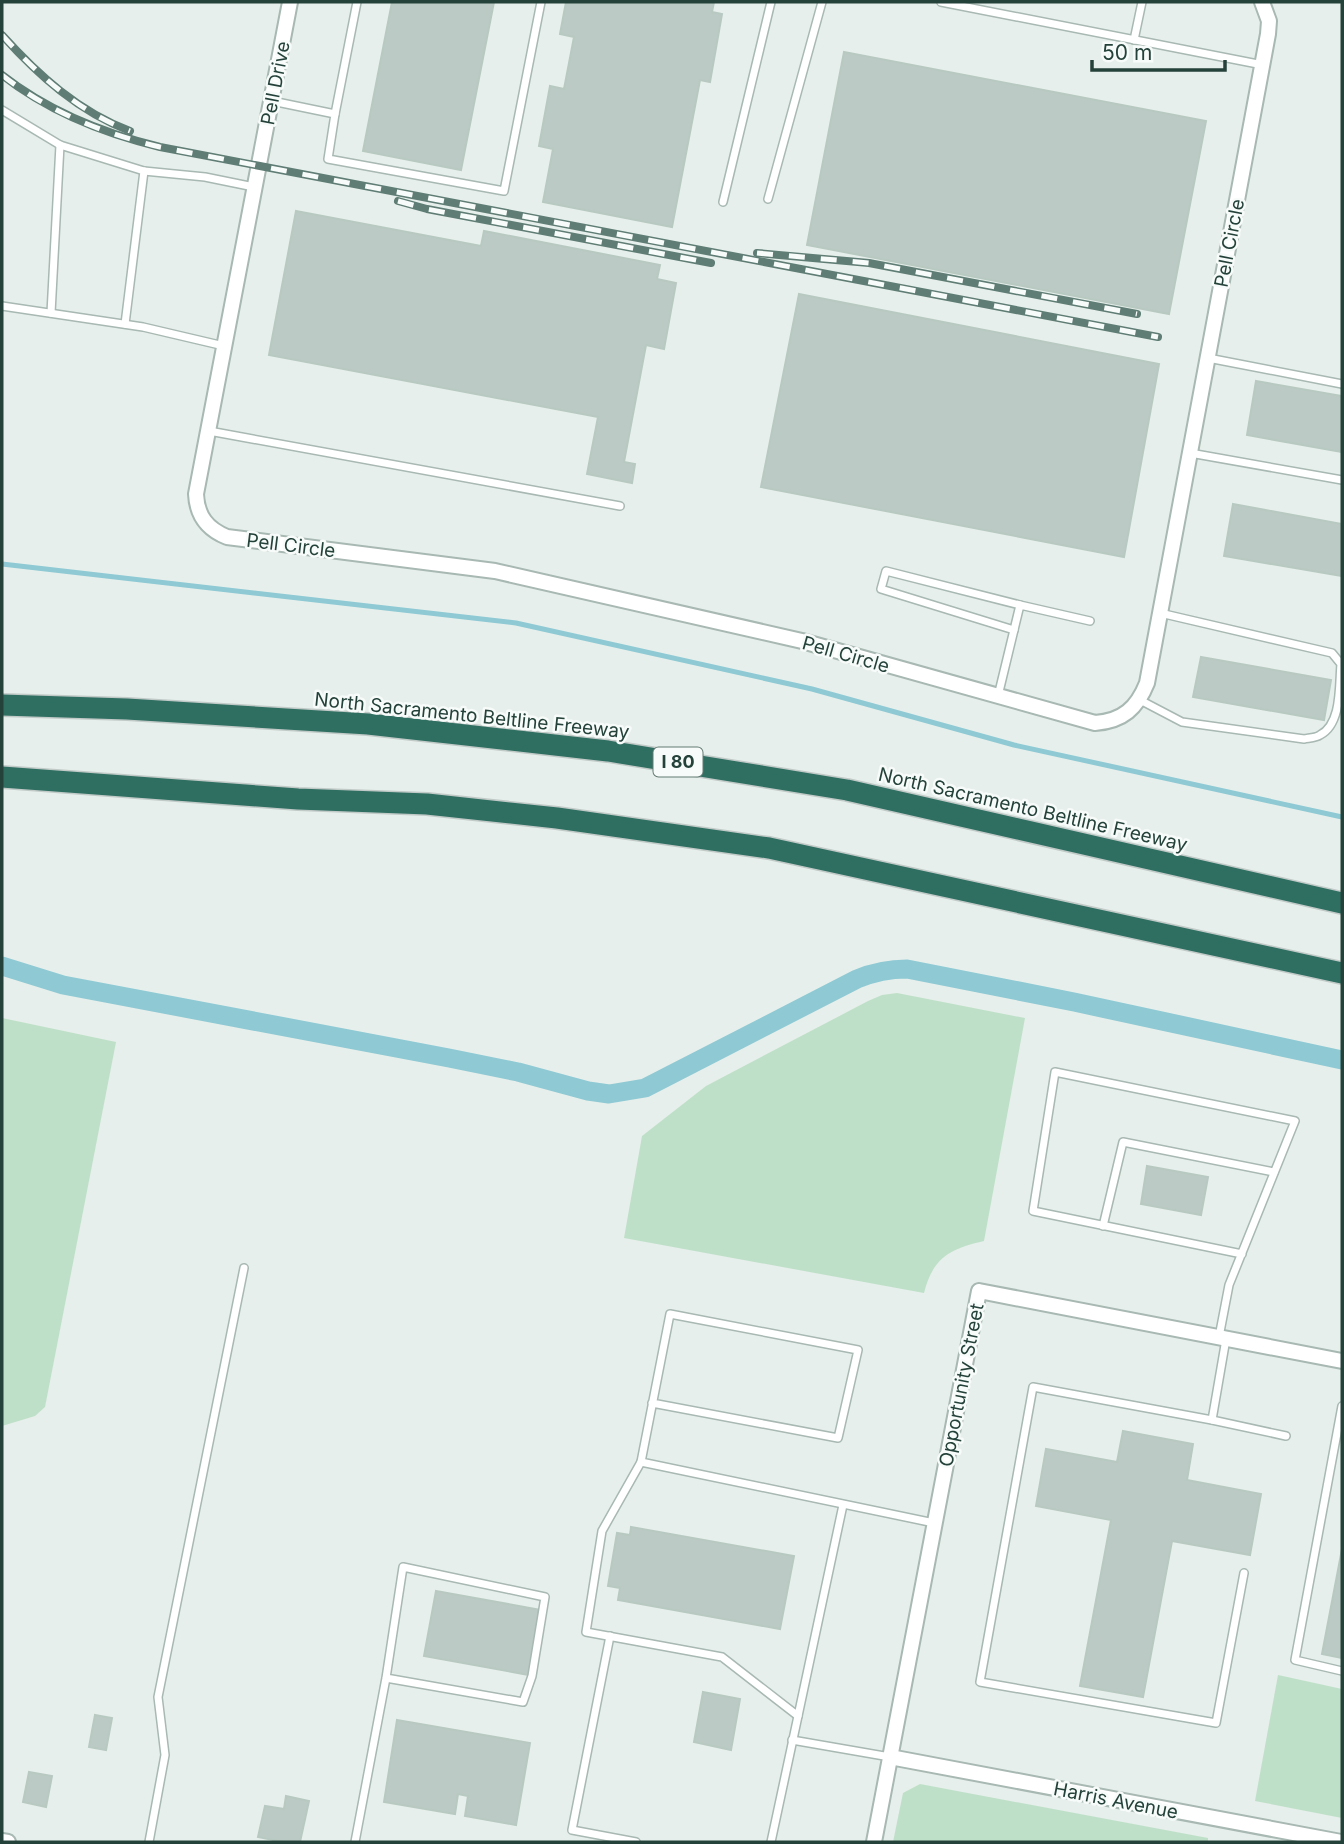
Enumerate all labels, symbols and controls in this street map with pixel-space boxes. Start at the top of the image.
scale bar [1092,28,1225,72]
street label: Pell Drive [256,39,295,127]
text: 50 m [1102,40,1152,65]
street label: Pell Circle [1210,197,1249,289]
street label: Pell Circle [245,529,337,562]
street label: Pell Circle [800,631,892,678]
street label: North Sacramento Beltline Freeway [313,688,631,744]
road number: I 80 [654,748,702,776]
street label: North Sacramento Beltline Freeway [876,763,1190,856]
street label: Opportunity Street [934,1301,989,1469]
street label: Harris Avenue [1052,1777,1180,1824]

